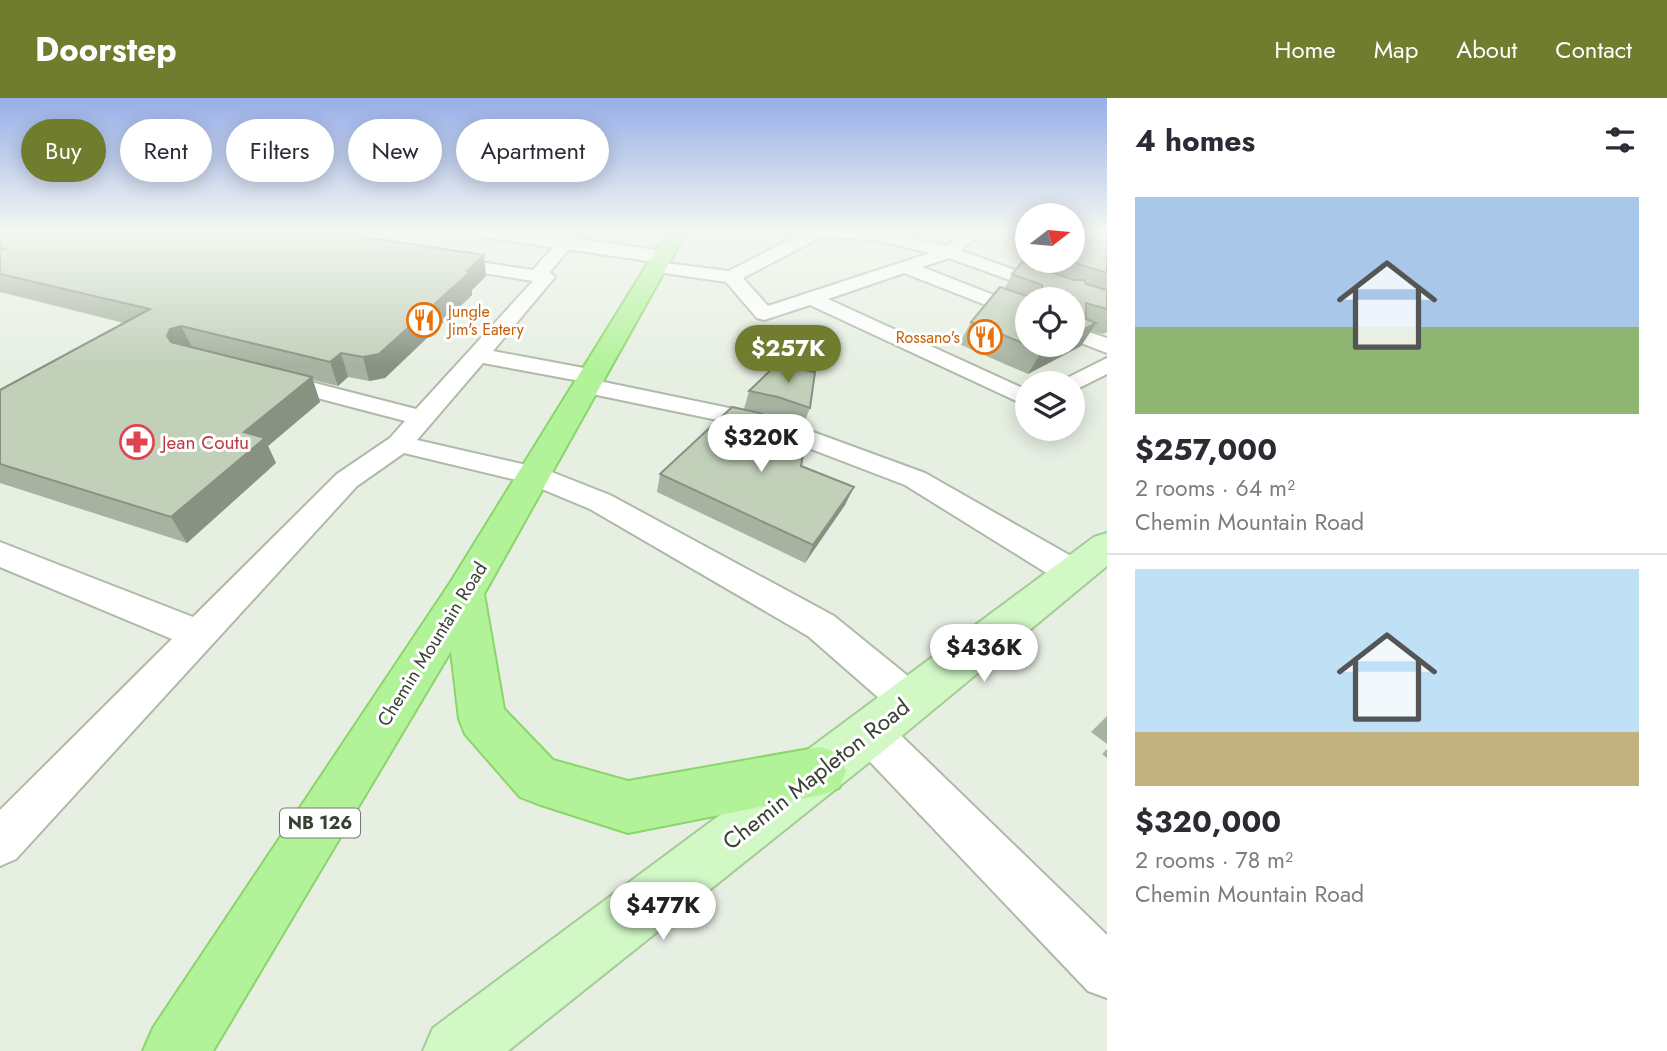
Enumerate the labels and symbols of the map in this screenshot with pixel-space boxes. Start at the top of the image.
north arrow [1015,203,1085,273]
place label: Jungle Jim's Eatery [446,300,525,341]
restaurant icon: Jungle Jim's Eatery [405,301,443,339]
restaurant icon: Rossano's [966,318,1004,356]
pin: $257K [739,326,837,385]
place label: Rossano's [896,326,960,349]
pin: $320K [712,414,810,474]
pharmacy icon: Jean Coutu [118,423,156,461]
place label: Jean Coutu [159,429,249,456]
street label: Chemin Mountain Road [370,557,494,731]
pin: $436K [935,624,1033,684]
street label: Chemin Mapleton Road [715,690,917,858]
road number: NB 126 [280,808,360,838]
pin: $477K [614,882,712,942]

